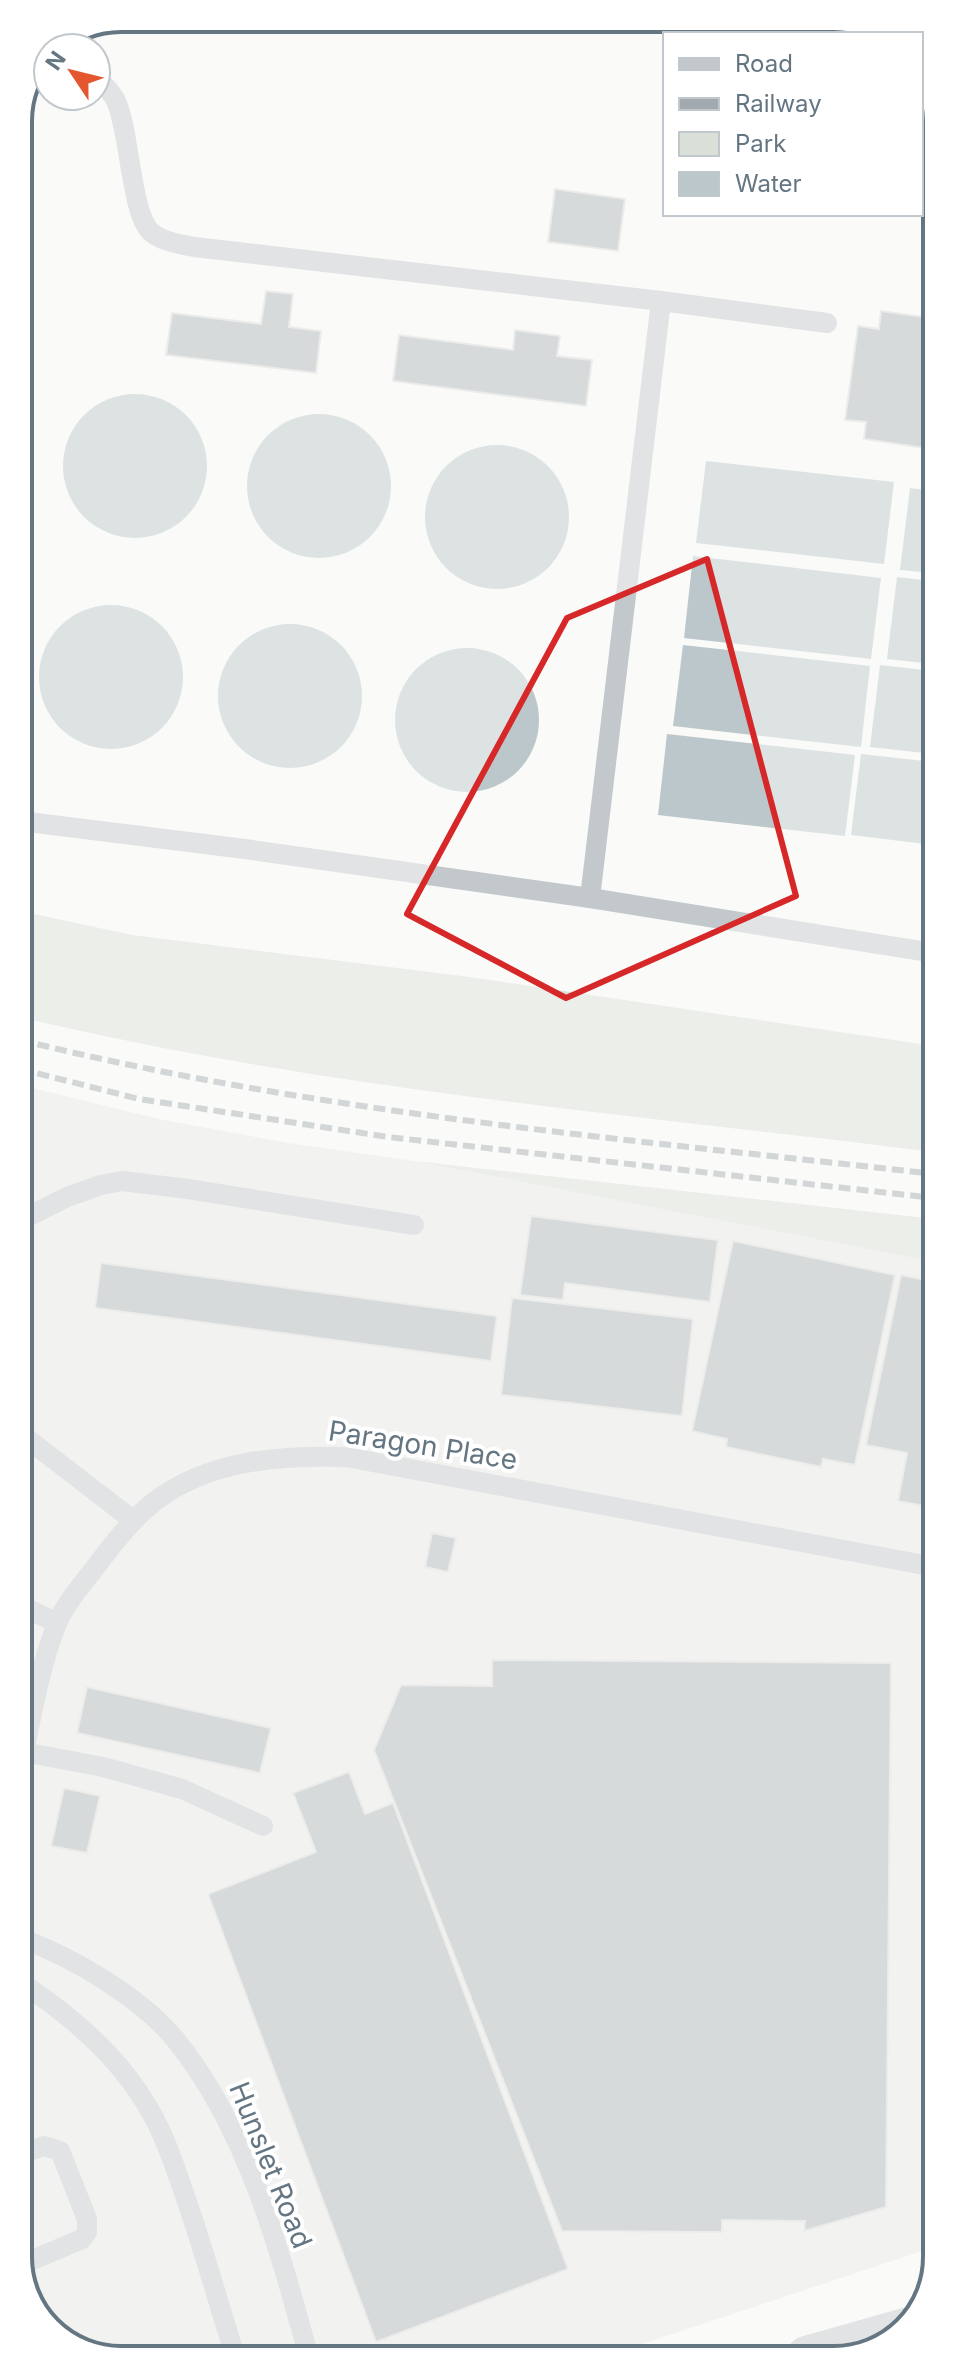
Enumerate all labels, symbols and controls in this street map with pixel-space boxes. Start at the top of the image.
north arrow [32,32,112,112]
legend [663,32,923,216]
text: N [40,46,71,75]
text: Road [735,49,793,78]
text: Railway [735,89,822,118]
text: Park [735,129,786,158]
text: Water [735,169,802,198]
street label: Paragon Place [326,1413,520,1477]
street label: Hunslet Road [222,2077,320,2253]

